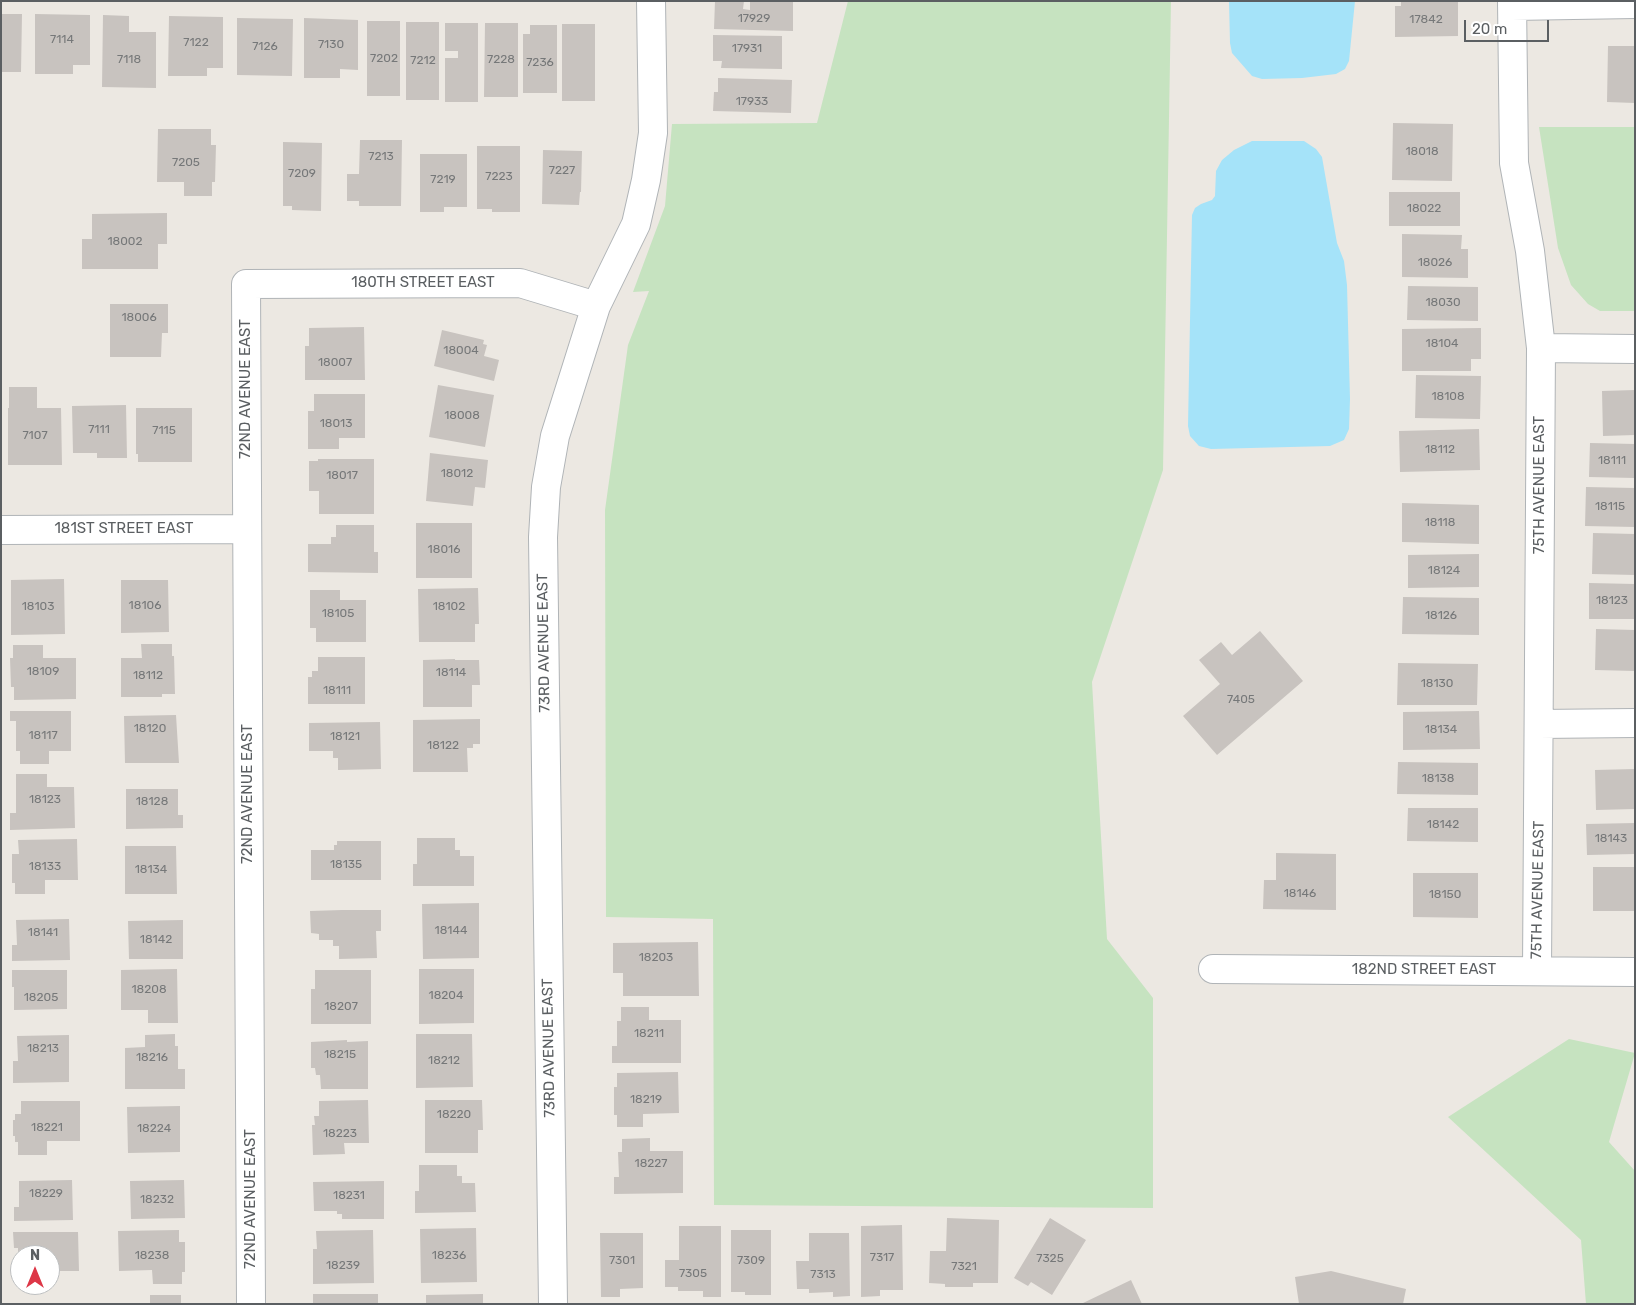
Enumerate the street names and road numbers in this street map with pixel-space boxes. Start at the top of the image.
street label: 180TH STREET EAST [351,274,495,292]
street label: 72ND AVENUE EAST [237,319,255,459]
street label: 75TH AVENUE EAST [1531,416,1549,554]
street label: 181ST STREET EAST [54,520,194,538]
street label: 73RD AVENUE EAST [534,573,554,713]
street label: 72ND AVENUE EAST [239,724,257,864]
street label: 75TH AVENUE EAST [1528,821,1548,959]
street label: 182ND STREET EAST [1352,961,1496,979]
street label: 73RD AVENUE EAST [539,978,559,1118]
street label: 72ND AVENUE EAST [242,1129,260,1269]

